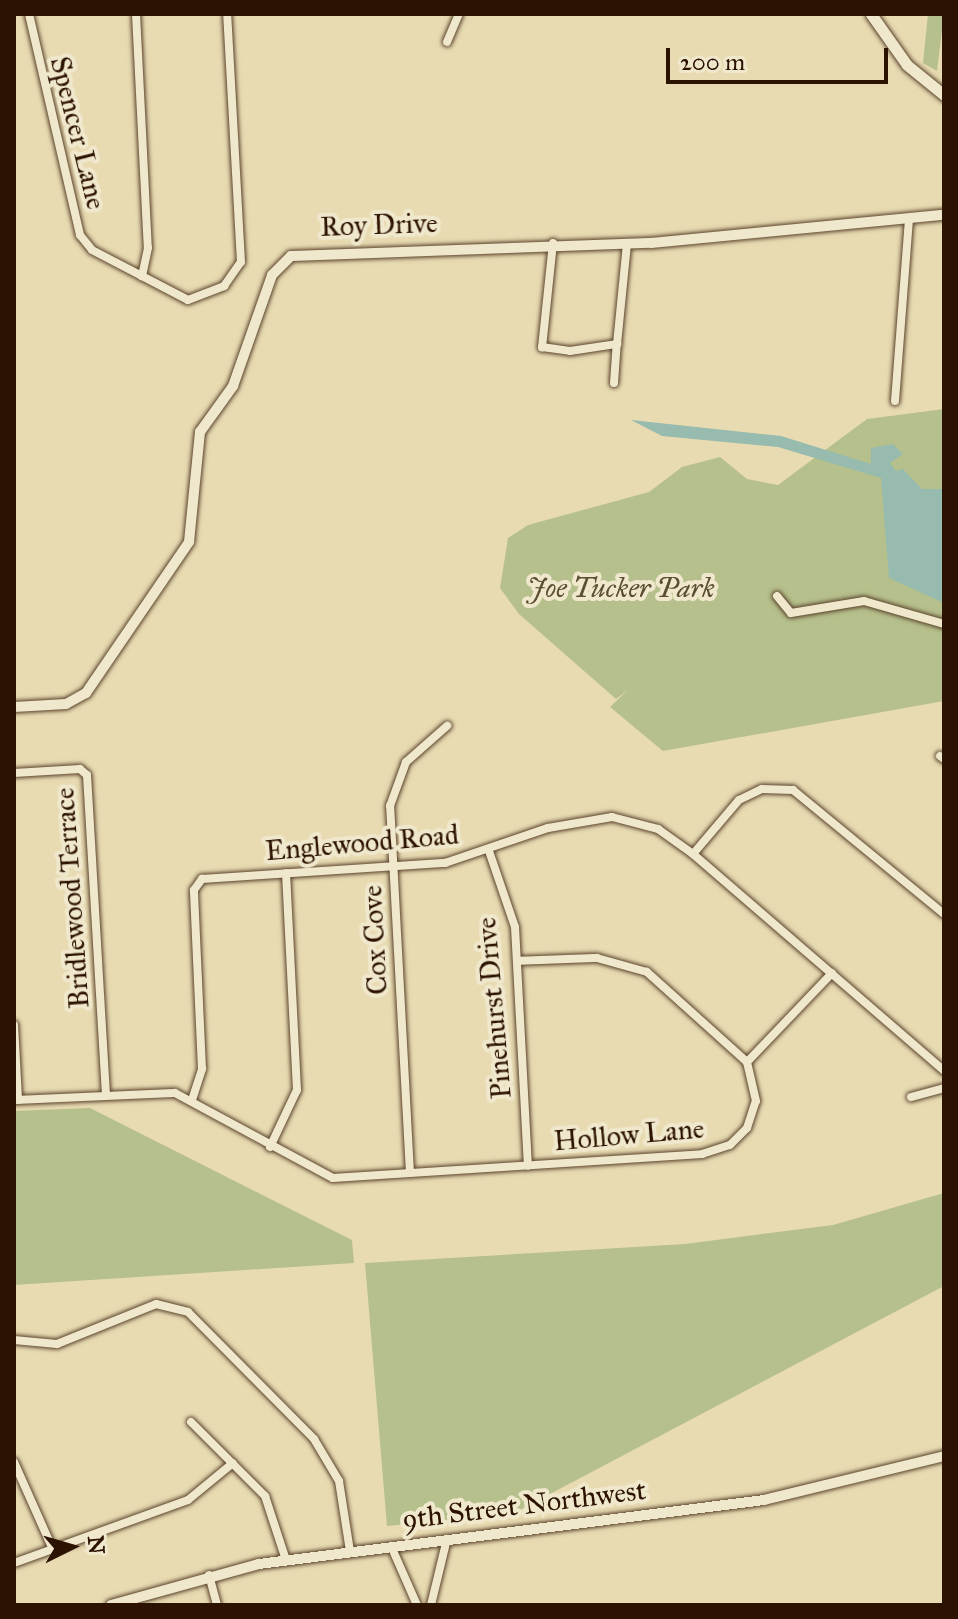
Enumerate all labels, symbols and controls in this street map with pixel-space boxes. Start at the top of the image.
scale bar [670,32,892,82]
text: 200 m [680,47,745,77]
street label: Spencer Lane [43,53,113,213]
street label: Roy Drive [320,206,438,244]
park label: Joe Tucker Park [527,571,715,605]
street label: Bridlewood Terrace [48,786,96,1010]
street label: Englewood Road [264,818,460,868]
street label: Cox Cove [355,884,395,996]
street label: Pinehurst Drive [469,916,519,1100]
street label: Hollow Lane [552,1112,706,1158]
street label: 9th Street Northwest [400,1473,648,1537]
north arrow [32,1507,112,1587]
text: N [82,1534,111,1555]

